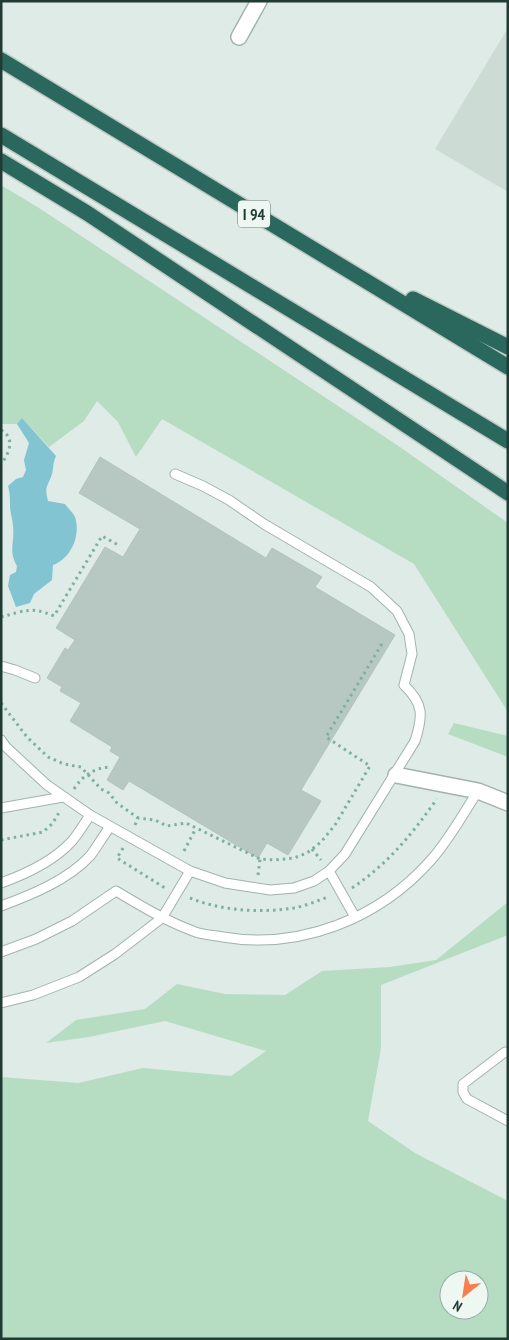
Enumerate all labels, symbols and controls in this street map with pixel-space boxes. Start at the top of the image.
road number: I 94 [238,200,270,228]
north arrow [439,1270,489,1320]
text: N [450,1297,465,1316]

